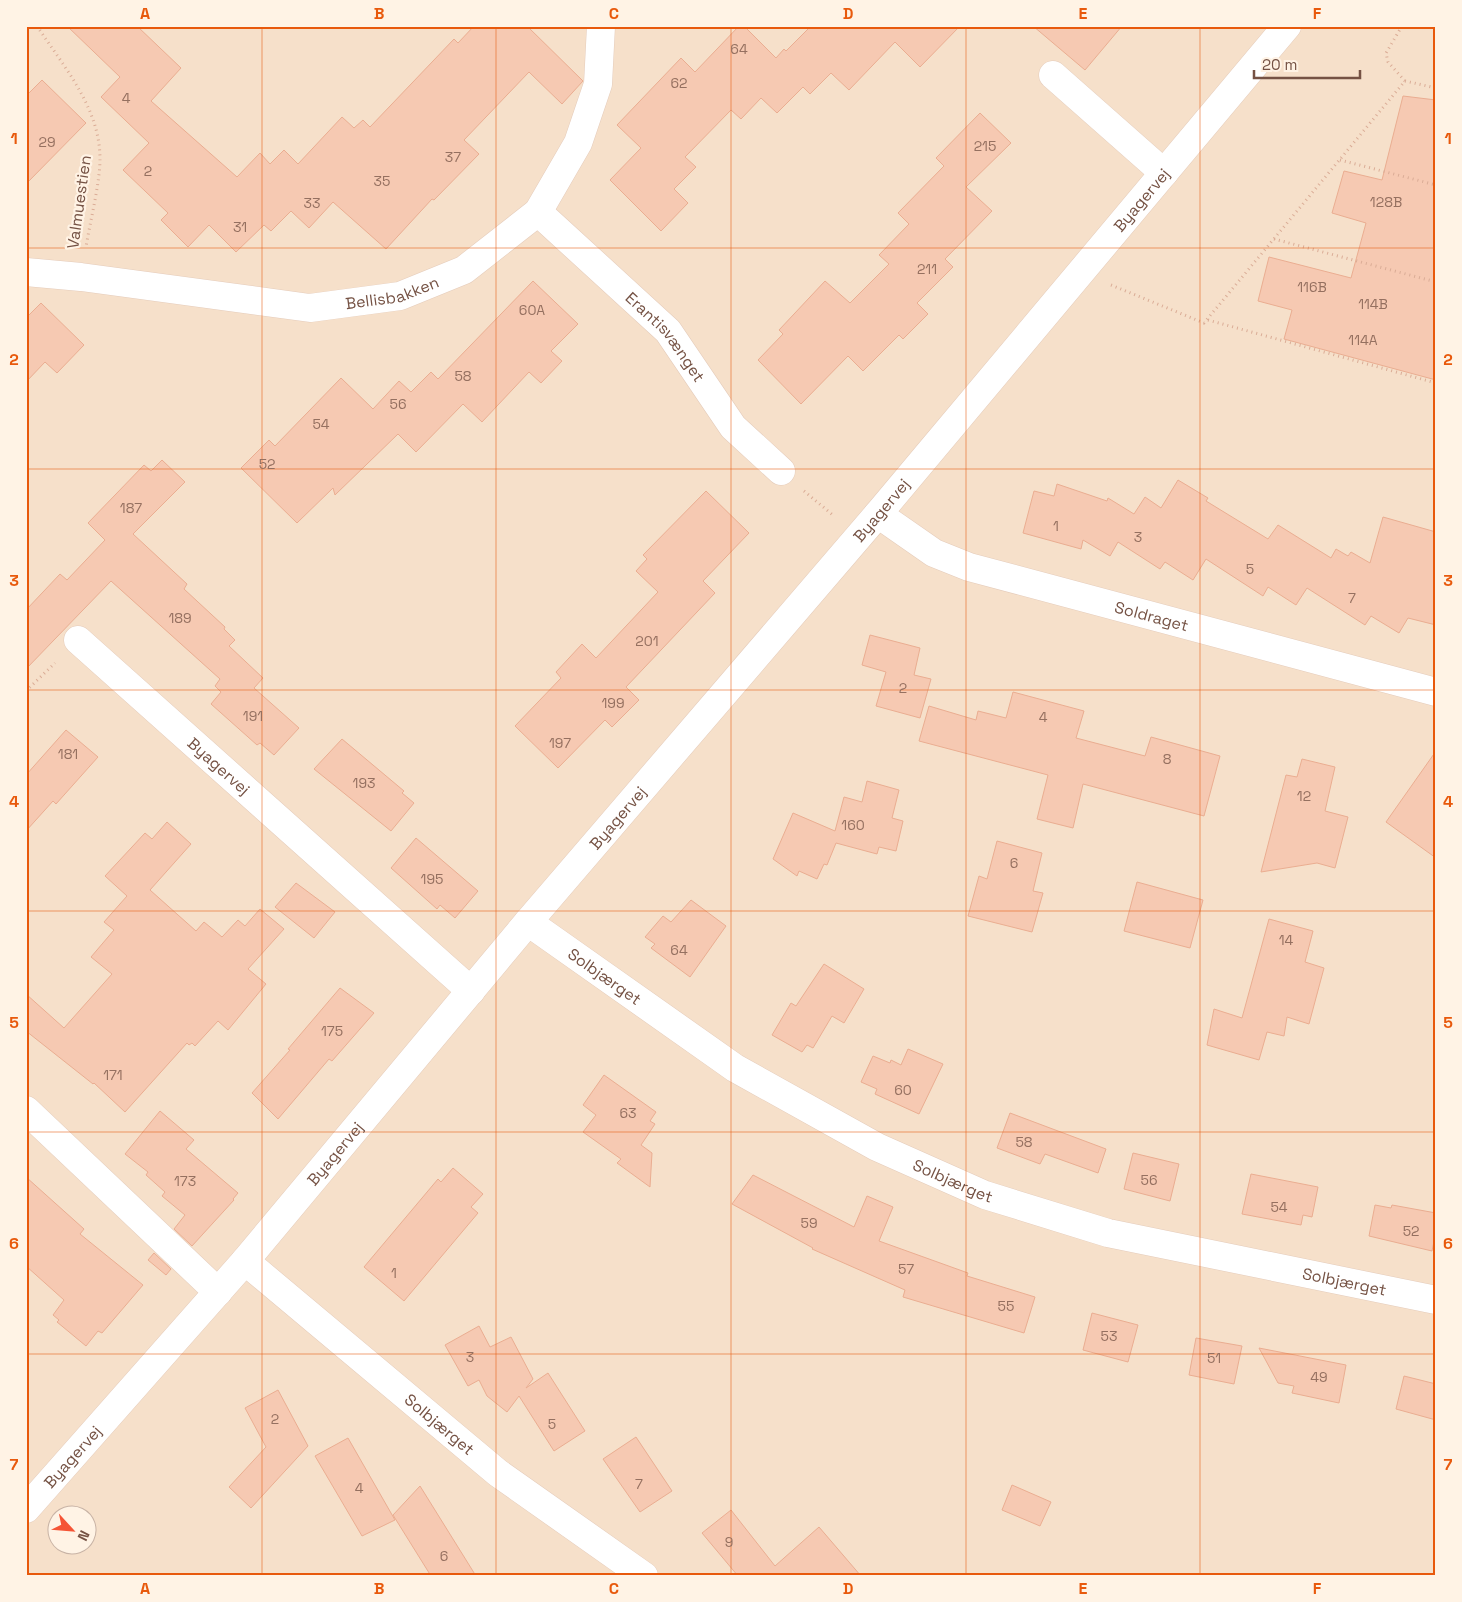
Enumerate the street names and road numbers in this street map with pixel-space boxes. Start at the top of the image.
street label: Valmuestien [62,154,96,250]
street label: Byagervej [1109,164,1174,236]
street label: Bellisbakken [344,271,442,314]
street label: Erantisvænget [621,287,710,386]
street label: Byagervej [848,474,914,546]
street label: Soldraget [1112,596,1191,636]
street label: Byagervej [183,732,255,799]
street label: Byagervej [585,782,651,854]
street label: Solbjærget [564,943,646,1009]
street label: Byagervej [302,1117,368,1190]
street label: Solbjærget [910,1154,995,1207]
street label: Solbjærget [1301,1262,1388,1300]
street label: Solbjærget [400,1389,479,1460]
street label: Byagervej [39,1421,106,1492]

